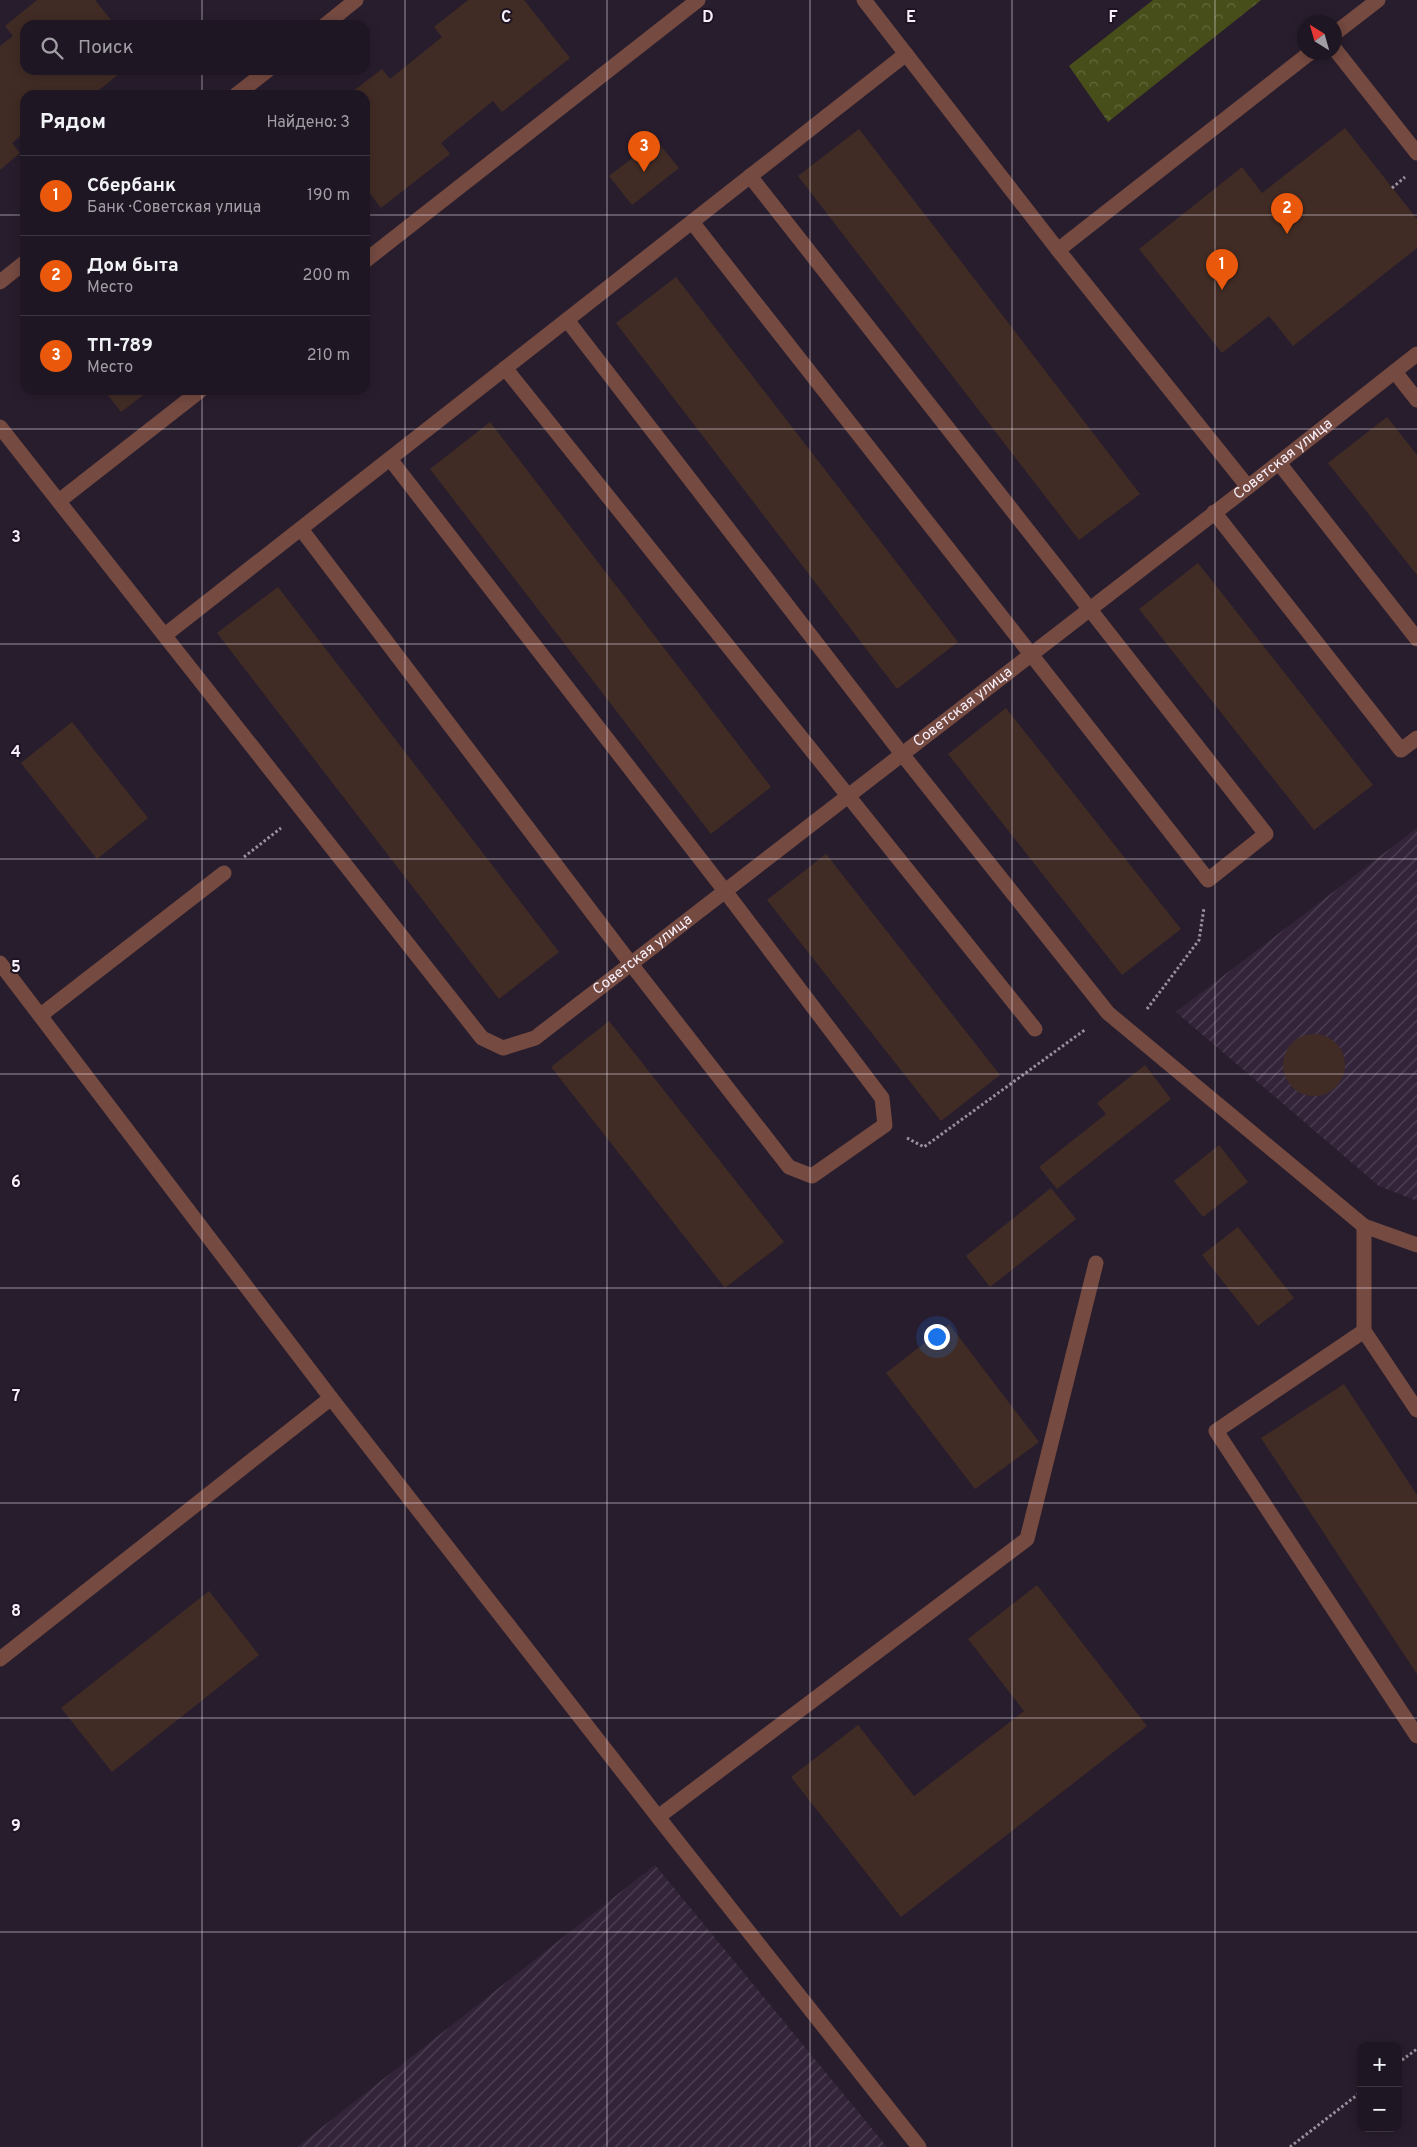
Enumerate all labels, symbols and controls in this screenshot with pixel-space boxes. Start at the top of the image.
text: C [501,8,511,28]
text: D [702,8,714,28]
text: E [906,8,916,28]
text: F [1108,8,1118,28]
north arrow [1297,15,1342,60]
search box [20,20,370,75]
icon: search [38,34,66,62]
text: Поиск [78,36,134,60]
text: Рядом [40,109,106,136]
text: Найдено: 3 [266,113,350,133]
pin: 3 [628,131,660,172]
text: Сбербанк [87,174,176,198]
text: 1 [53,186,59,206]
text: 190 m [307,186,350,206]
pin: 2 [1271,193,1303,234]
text: Банк · Советская улица [87,198,261,218]
pin: 1 [1206,249,1238,290]
text: Дом быта [87,254,179,278]
text: 2 [51,266,61,286]
text: 200 m [302,266,350,286]
text: Место [87,278,133,298]
text: ТП-789 [87,334,153,358]
text: 3 [51,346,61,366]
text: 210 m [307,346,350,366]
text: Место [87,358,133,378]
street label: Советская улица [1230,414,1337,504]
text: 3 [11,528,21,548]
street label: Советская улица [909,663,1017,752]
text: 4 [11,743,21,763]
street label: Советская улица [589,910,696,999]
text: 5 [11,958,21,978]
text: 6 [11,1173,21,1193]
your location [924,1324,950,1350]
text: 7 [12,1387,20,1407]
text: 8 [11,1602,21,1622]
text: 9 [11,1817,21,1837]
map controls [1357,2042,1402,2132]
button: + [1357,2042,1402,2087]
button: − [1357,2087,1402,2132]

